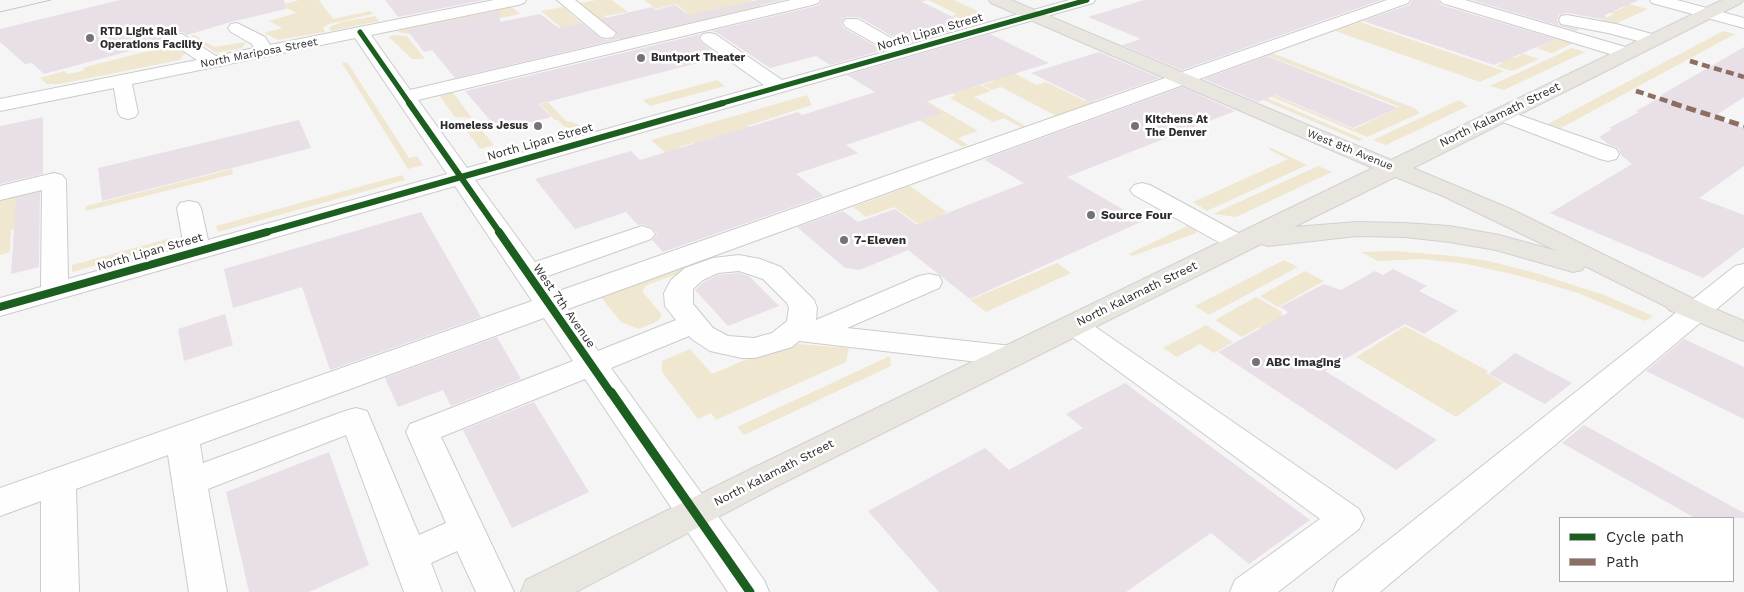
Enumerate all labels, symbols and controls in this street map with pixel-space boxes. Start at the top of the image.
street label: North Lipan Street [875,10,985,54]
place label: RTD Light Rail Operations Facility [100,25,202,51]
marker: RTD Light Rail Operations Facility [84,32,96,44]
street label: North Mariposa Street [199,35,319,71]
place label: Buntport Theater [651,51,745,65]
marker: Buntport Theater [635,52,647,64]
street label: North Kalamath Street [1437,79,1563,151]
place label: Kitchens At The Denver [1145,113,1208,139]
place label: Homeless Jesus [440,119,528,133]
street label: North Lipan Street [485,120,595,164]
marker: Homeless Jesus [532,120,544,132]
marker: Kitchens At The Denver [1129,120,1141,132]
street label: West 8th Avenue [1305,127,1395,173]
place label: Source Four [1101,208,1172,222]
marker: Source Four [1085,209,1097,221]
street label: North Lipan Street [95,230,205,274]
place label: 7-Eleven [854,233,906,247]
marker: 7-Eleven [838,234,850,246]
street label: North Kalamath Street [1074,258,1200,330]
street label: West 7th Avenue [530,261,598,351]
place label: ABC Imaging [1266,355,1340,369]
marker: ABC Imaging [1250,356,1262,368]
street label: North Kalamath Street [712,436,836,510]
legend [1559,517,1734,582]
text: Cycle path [1606,528,1684,546]
text: Path [1606,553,1639,571]

